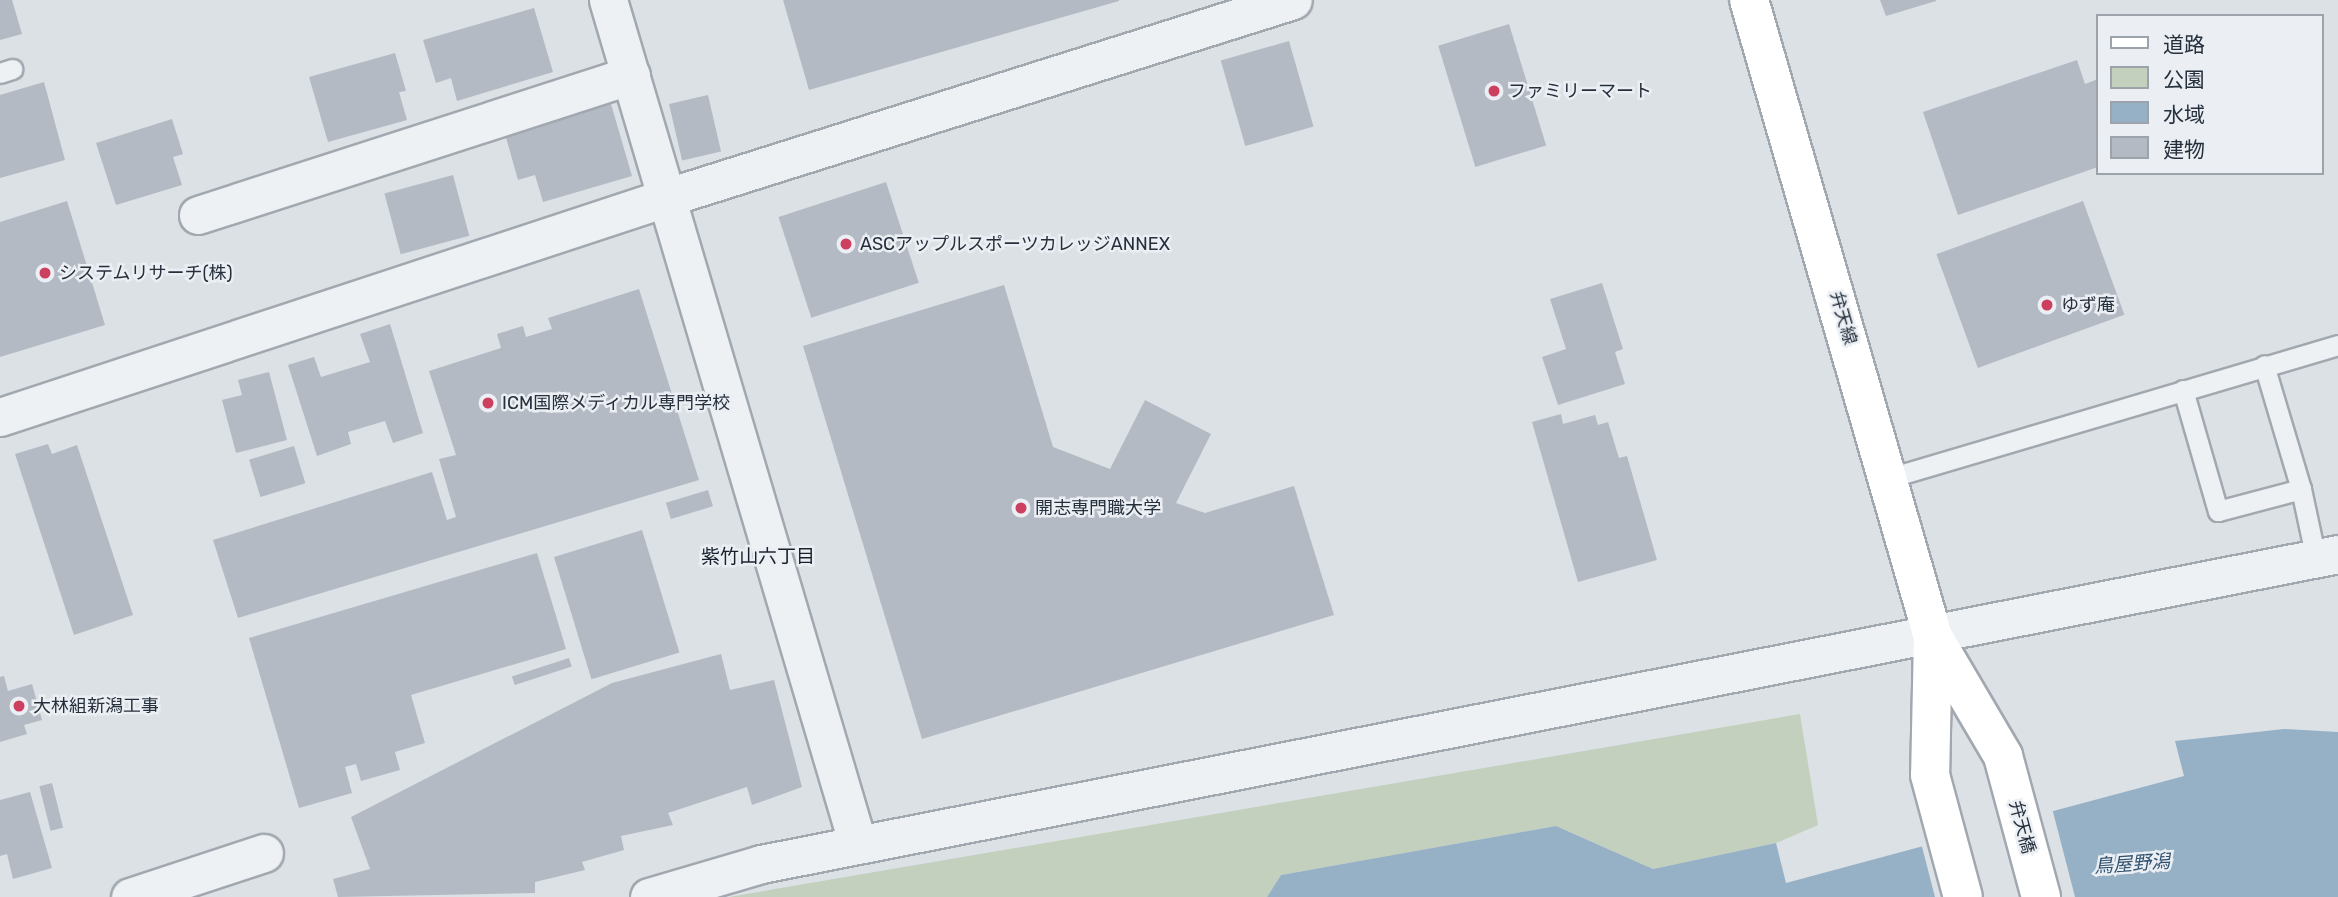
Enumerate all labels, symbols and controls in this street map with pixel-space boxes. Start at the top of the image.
legend [2096,14,2324,175]
text: 道路 [2163,32,2205,57]
text: 公園 [2163,67,2205,92]
place label: ファミリーマート [1508,80,1652,102]
marker: ファミリーマート [1486,83,1502,99]
text: 水域 [2163,102,2205,127]
text: 建物 [2163,137,2205,162]
place label: ASCアップルスポーツカレッジANNEX [860,233,1170,255]
marker: ASCアップルスポーツカレッジANNEX [838,236,854,252]
place label: システムリサーチ(株) [59,262,233,284]
marker: システムリサーチ(株) [37,265,53,281]
street label: 弁天線 [1825,289,1861,347]
place label: ゆず庵 [2061,294,2115,316]
marker: ゆず庵 [2039,297,2055,313]
place label: ICM国際メディカル専門学校 [502,392,731,414]
marker: ICM国際メディカル専門学校 [480,395,496,411]
place label: 開志専門職大学 [1035,497,1161,519]
marker: 開志専門職大学 [1013,500,1029,516]
district label: 紫竹山六丁目 [701,546,815,568]
place label: 大林組新潟工事 [33,695,159,717]
marker: 大林組新潟工事 [11,698,27,714]
street label: 弁天橋 [2005,798,2039,856]
water label: 鳥屋野潟 [2093,850,2171,878]

